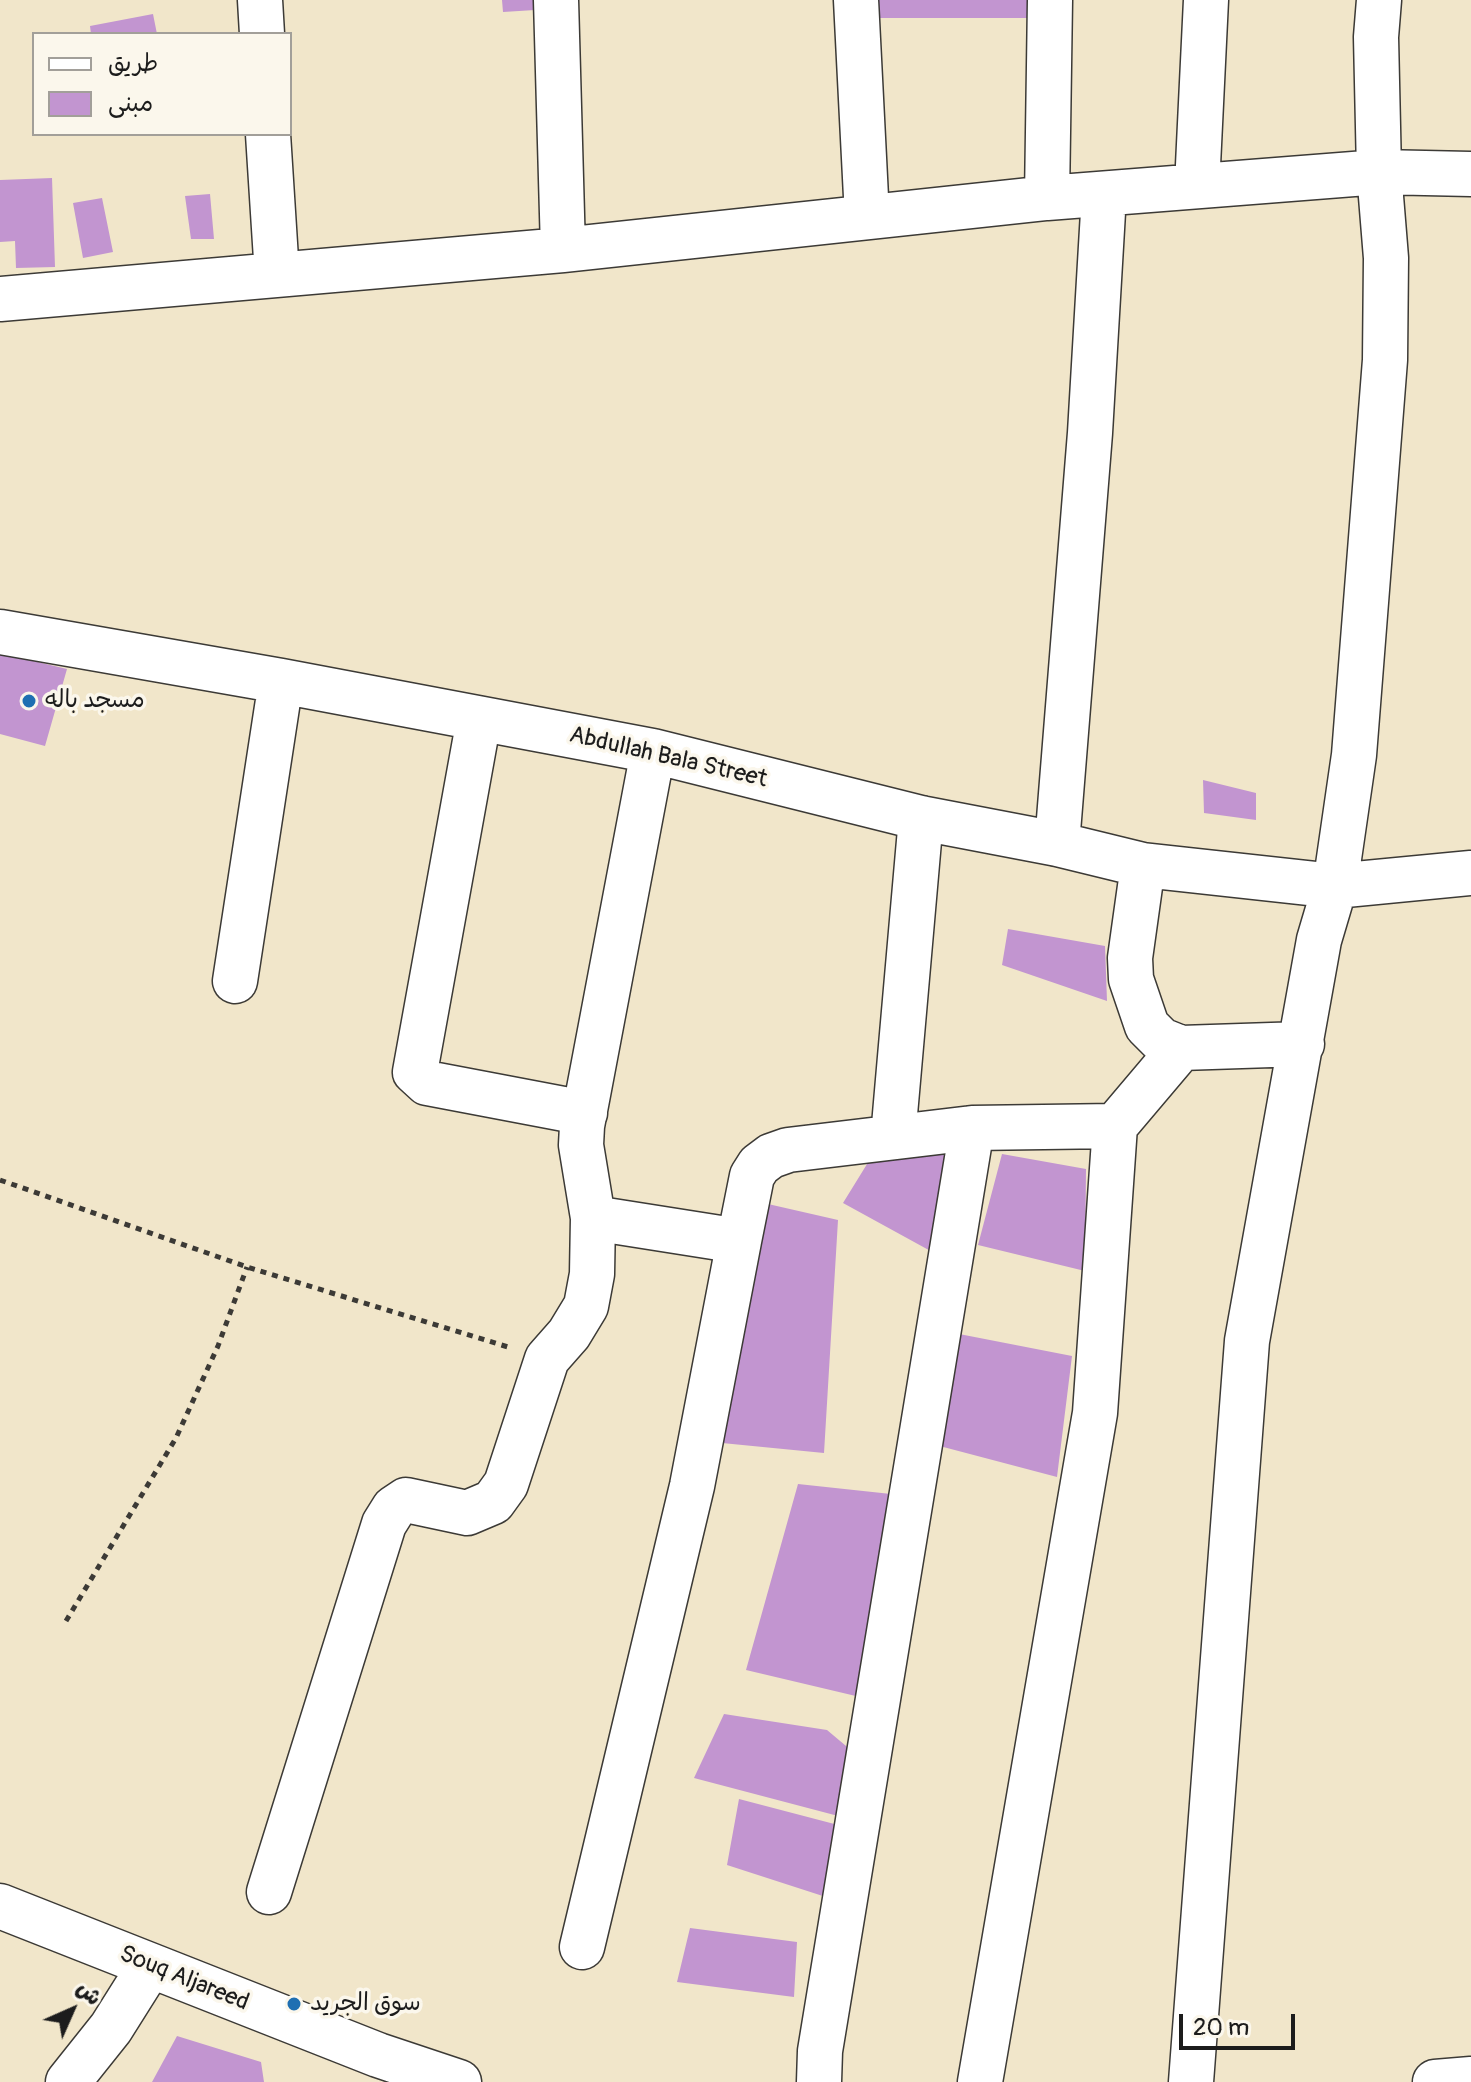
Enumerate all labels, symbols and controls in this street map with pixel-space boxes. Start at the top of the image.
legend [32,32,292,136]
text: طريق [108,49,158,78]
text: مبنى [108,89,153,118]
place label: مسجد باله [45,687,145,715]
marker: مسجد باله [20,692,38,710]
street label: Abdullah Bala Street [566,721,770,795]
street label: Souq Aljareed [115,1940,253,2018]
north arrow [32,1970,112,2050]
text: ش [71,1975,107,2011]
place label: سوق الجريد [310,1990,421,2018]
marker: سوق الجريد [285,1995,303,2013]
scale bar [1183,1998,1299,2048]
text: 20 m [1193,2013,1249,2042]

